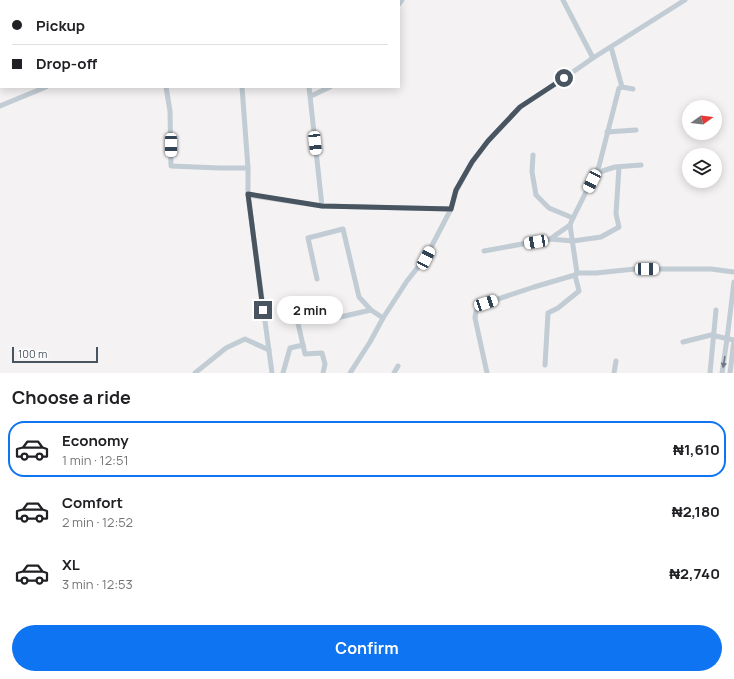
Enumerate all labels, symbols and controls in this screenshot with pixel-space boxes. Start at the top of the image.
text: Pickup [36,15,85,36]
text: Drop-off [36,53,97,74]
route start [555,69,573,87]
north arrow [682,100,722,140]
map controls [682,100,722,188]
car [308,130,322,156]
car [165,133,177,157]
button: layers [682,148,722,188]
car [581,168,603,194]
car [523,234,549,250]
car [415,245,437,271]
car [635,263,659,275]
car [473,294,499,312]
callout: 2 min [277,296,343,324]
route end [254,301,272,319]
text: 2 min [293,301,327,319]
scale bar [12,345,98,364]
text: 100 m [18,346,47,361]
one-way arrow [721,356,727,368]
text: Choose a ride [12,385,131,409]
text: Economy [62,430,129,451]
icon: car [14,431,50,467]
text: ₦1,610 [673,439,720,460]
text: 1 min · 12:51 [62,451,129,469]
text: Comfort [62,492,123,513]
icon: car [14,493,50,529]
text: ₦2,180 [672,501,720,522]
text: 2 min · 12:52 [62,513,133,531]
text: XL [62,554,80,575]
icon: car [14,555,50,591]
text: ₦2,740 [669,563,720,584]
text: 3 min · 12:53 [62,575,133,593]
button: Confirm [12,625,722,671]

